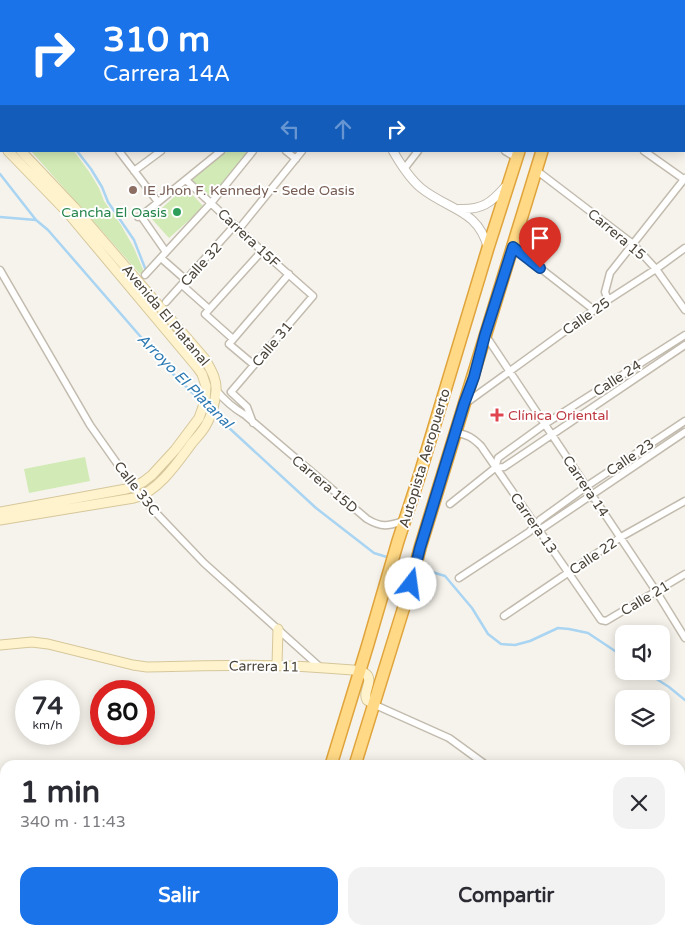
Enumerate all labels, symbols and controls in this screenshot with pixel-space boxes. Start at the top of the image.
text: 310 m [103,19,210,61]
icon: right [20,20,85,85]
text: Carrera 14A [103,61,230,87]
icon: left [276,115,304,143]
icon: ahead [329,115,357,143]
icon: right [382,115,410,143]
place label: IE Jhon F. Kennedy - Sede Oasis [143,182,355,199]
marker: IE Jhon F. Kennedy - Sede Oasis [127,184,139,196]
place label: Cancha El Oasis [61,204,167,221]
street label: Carrera 15F [214,205,284,272]
street label: Carrera 15 [584,205,649,264]
marker: Cancha El Oasis [171,206,183,218]
pin [519,217,561,268]
icon: arrive [526,224,554,252]
street label: Calle 32 [177,239,226,290]
street label: Avenida El Platanal [118,261,213,370]
street label: Calle 25 [559,294,613,339]
street label: Calle 31 [249,318,296,370]
water label: Arroyo El Platanal [134,330,238,434]
street label: Calle 24 [590,357,645,400]
street label: Autopista Aeropuerto [395,386,454,530]
place label: Clínica Oriental [508,407,609,424]
marker: Clínica Oriental [490,408,504,422]
street label: Calle 23 [603,435,657,479]
street label: Carrera 15D [288,452,361,517]
street label: Carrera 14 [559,452,612,520]
street label: Calle 33C [110,458,163,519]
street label: Carrera 13 [506,490,561,557]
street label: Calle 22 [566,534,620,578]
position arrow [384,557,436,609]
street label: Calle 21 [618,577,673,620]
map controls [615,625,670,745]
button: sound [615,625,670,680]
street label: Carrera 11 [229,657,299,676]
speed limit sign: 80 [90,680,155,745]
button: layers [615,690,670,745]
text: 74 [32,691,63,721]
text: km/h [32,718,63,732]
text: 1 min [20,774,100,811]
button: close [613,777,665,829]
text: 340 m · 11:43 [20,812,126,832]
button: Salir [20,867,338,925]
button: Compartir [348,867,665,925]

